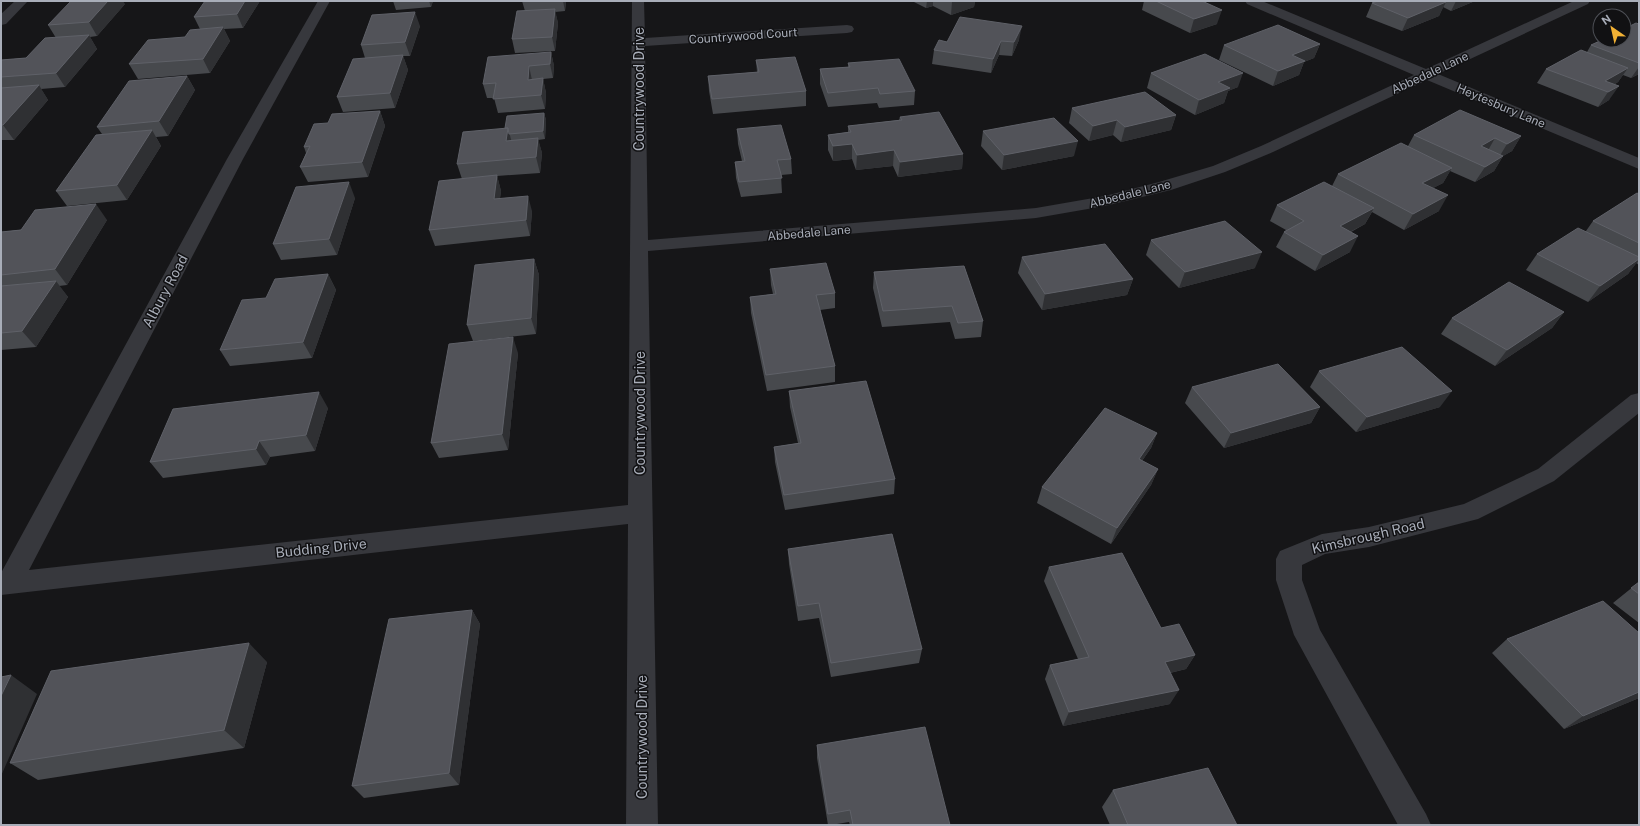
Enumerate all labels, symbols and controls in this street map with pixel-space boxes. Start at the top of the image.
north arrow [1592,8,1632,48]
text: N [1599,12,1613,27]
street label: Countrywood Court [688,25,798,47]
street label: Countrywood Drive [631,27,647,151]
street label: Abbedale Lane [1389,49,1471,97]
street label: Heytesbury Lane [1455,81,1548,131]
street label: Abbedale Lane [1088,177,1172,211]
street label: Abbedale Lane [767,222,851,244]
street label: Albury Road [139,252,191,330]
street label: Countrywood Drive [632,351,648,475]
street label: Kimsbrough Road [1310,515,1426,557]
street label: Budding Drive [275,535,367,561]
street label: Countrywood Drive [634,675,650,799]

